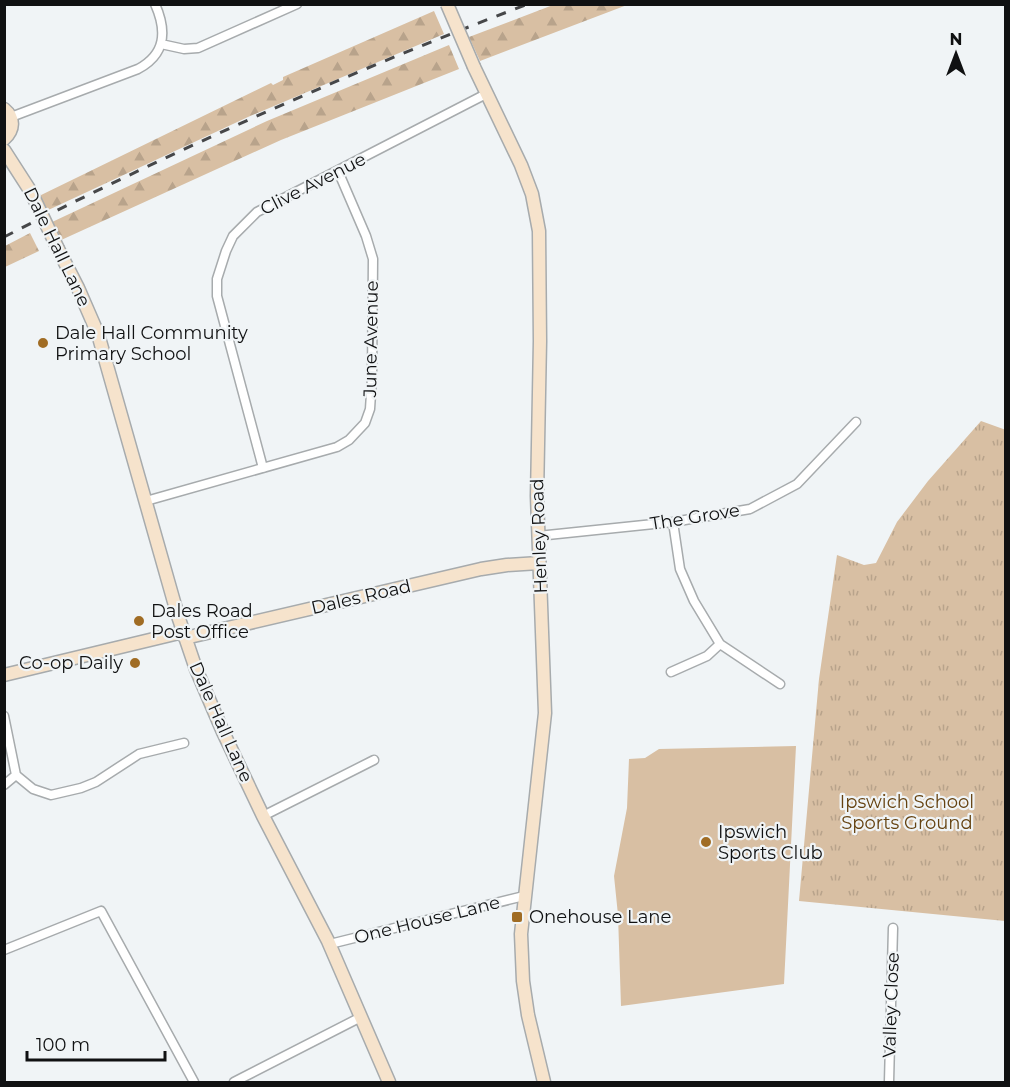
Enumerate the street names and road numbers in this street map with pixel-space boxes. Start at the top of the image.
street label: Clive Avenue [257,148,370,220]
street label: Dale Hall Lane [19,184,95,310]
street label: June Avenue [359,280,383,399]
street label: Henley Road [526,478,552,594]
street label: The Grove [649,499,741,535]
street label: Dales Road [309,575,413,619]
street label: Dale Hall Lane [185,658,258,786]
street label: One House Lane [352,891,502,949]
street label: Valley Close [878,952,904,1058]

